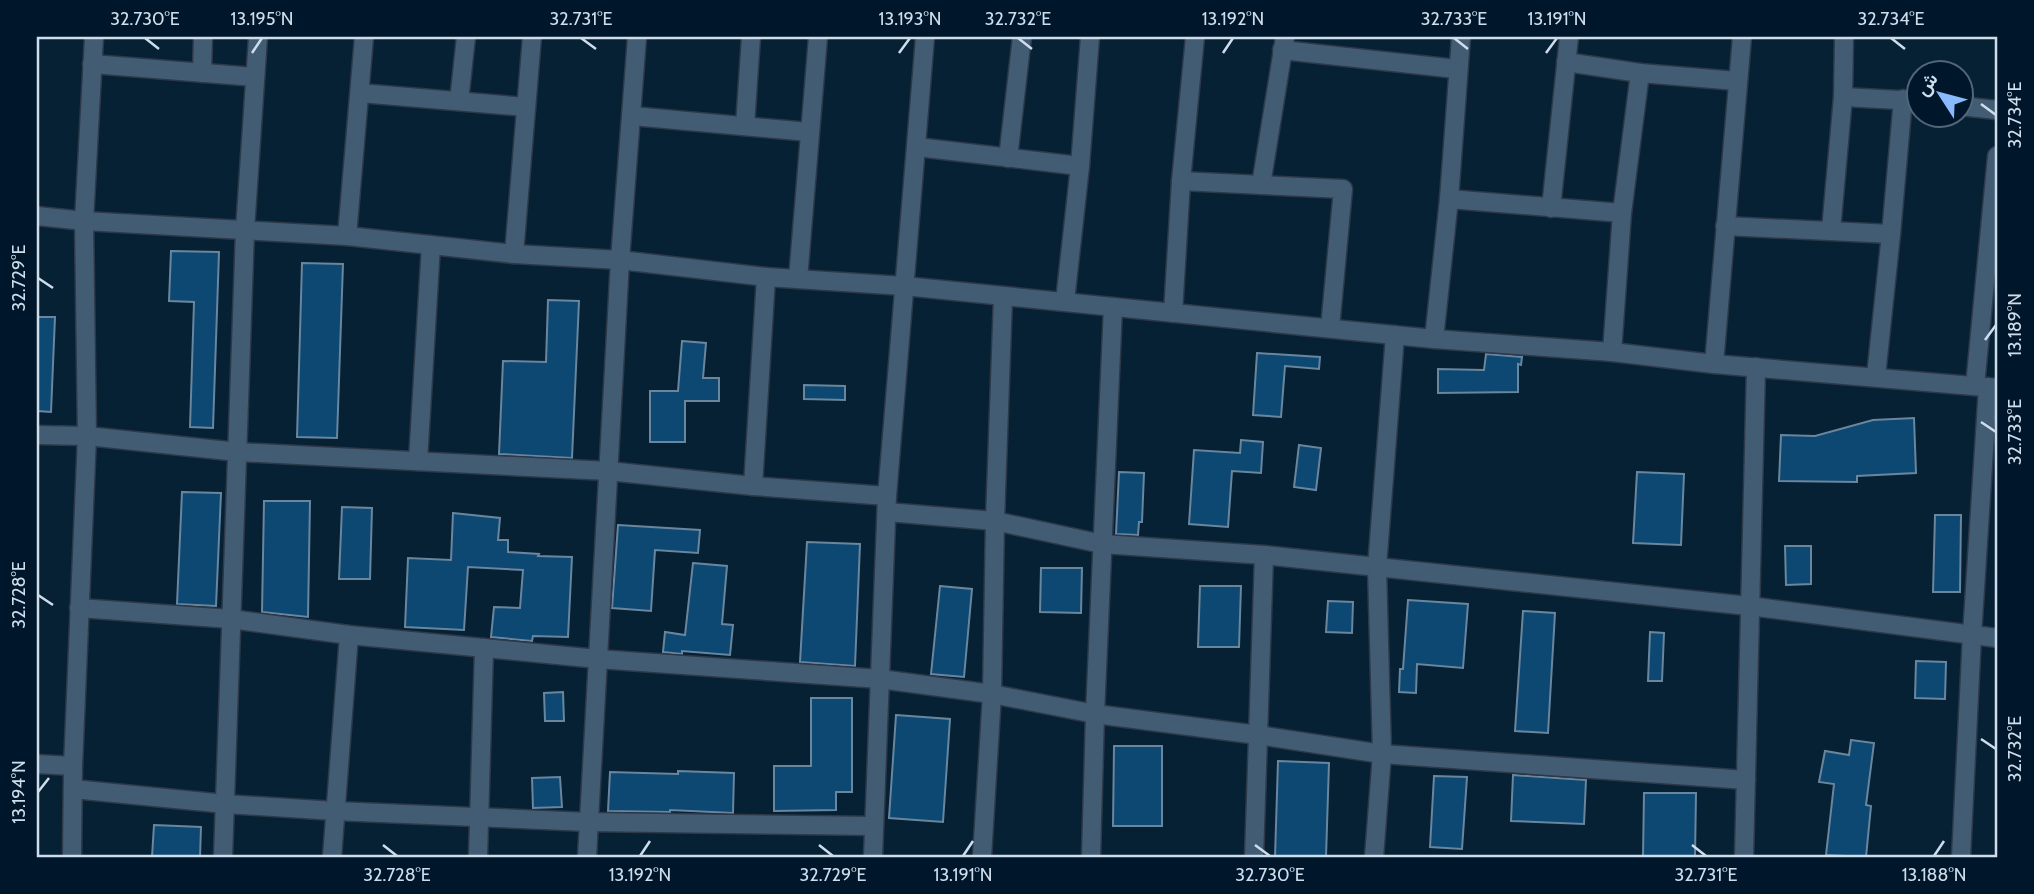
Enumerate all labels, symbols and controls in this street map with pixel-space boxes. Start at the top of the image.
text: 32.730°E [110,8,180,30]
text: 13.195°N [231,8,293,30]
text: 32.731°E [550,8,612,30]
text: 13.193°N [879,8,941,30]
text: 32.732°E [985,8,1051,30]
text: 13.192°N [1202,8,1264,30]
text: 32.733°E [1421,8,1487,30]
text: 13.191°N [1528,8,1586,30]
text: 32.734°E [1857,8,1925,30]
north arrow [1904,60,1974,130]
text: ش [1911,68,1943,100]
text: 32.734°E [2004,81,2026,149]
text: 32.729°E [8,245,30,311]
text: 13.189°N [2004,293,2026,357]
text: 32.733°E [2004,399,2026,465]
text: 32.728°E [8,561,30,629]
text: 32.732°E [2004,716,2026,782]
text: 13.194°N [8,760,30,824]
text: 32.728°E [363,864,431,886]
text: 13.192°N [609,864,671,886]
text: 32.729°E [800,864,866,886]
text: 13.191°N [934,864,992,886]
text: 32.730°E [1235,864,1305,886]
text: 32.731°E [1675,864,1737,886]
text: 13.188°N [1902,864,1966,886]

